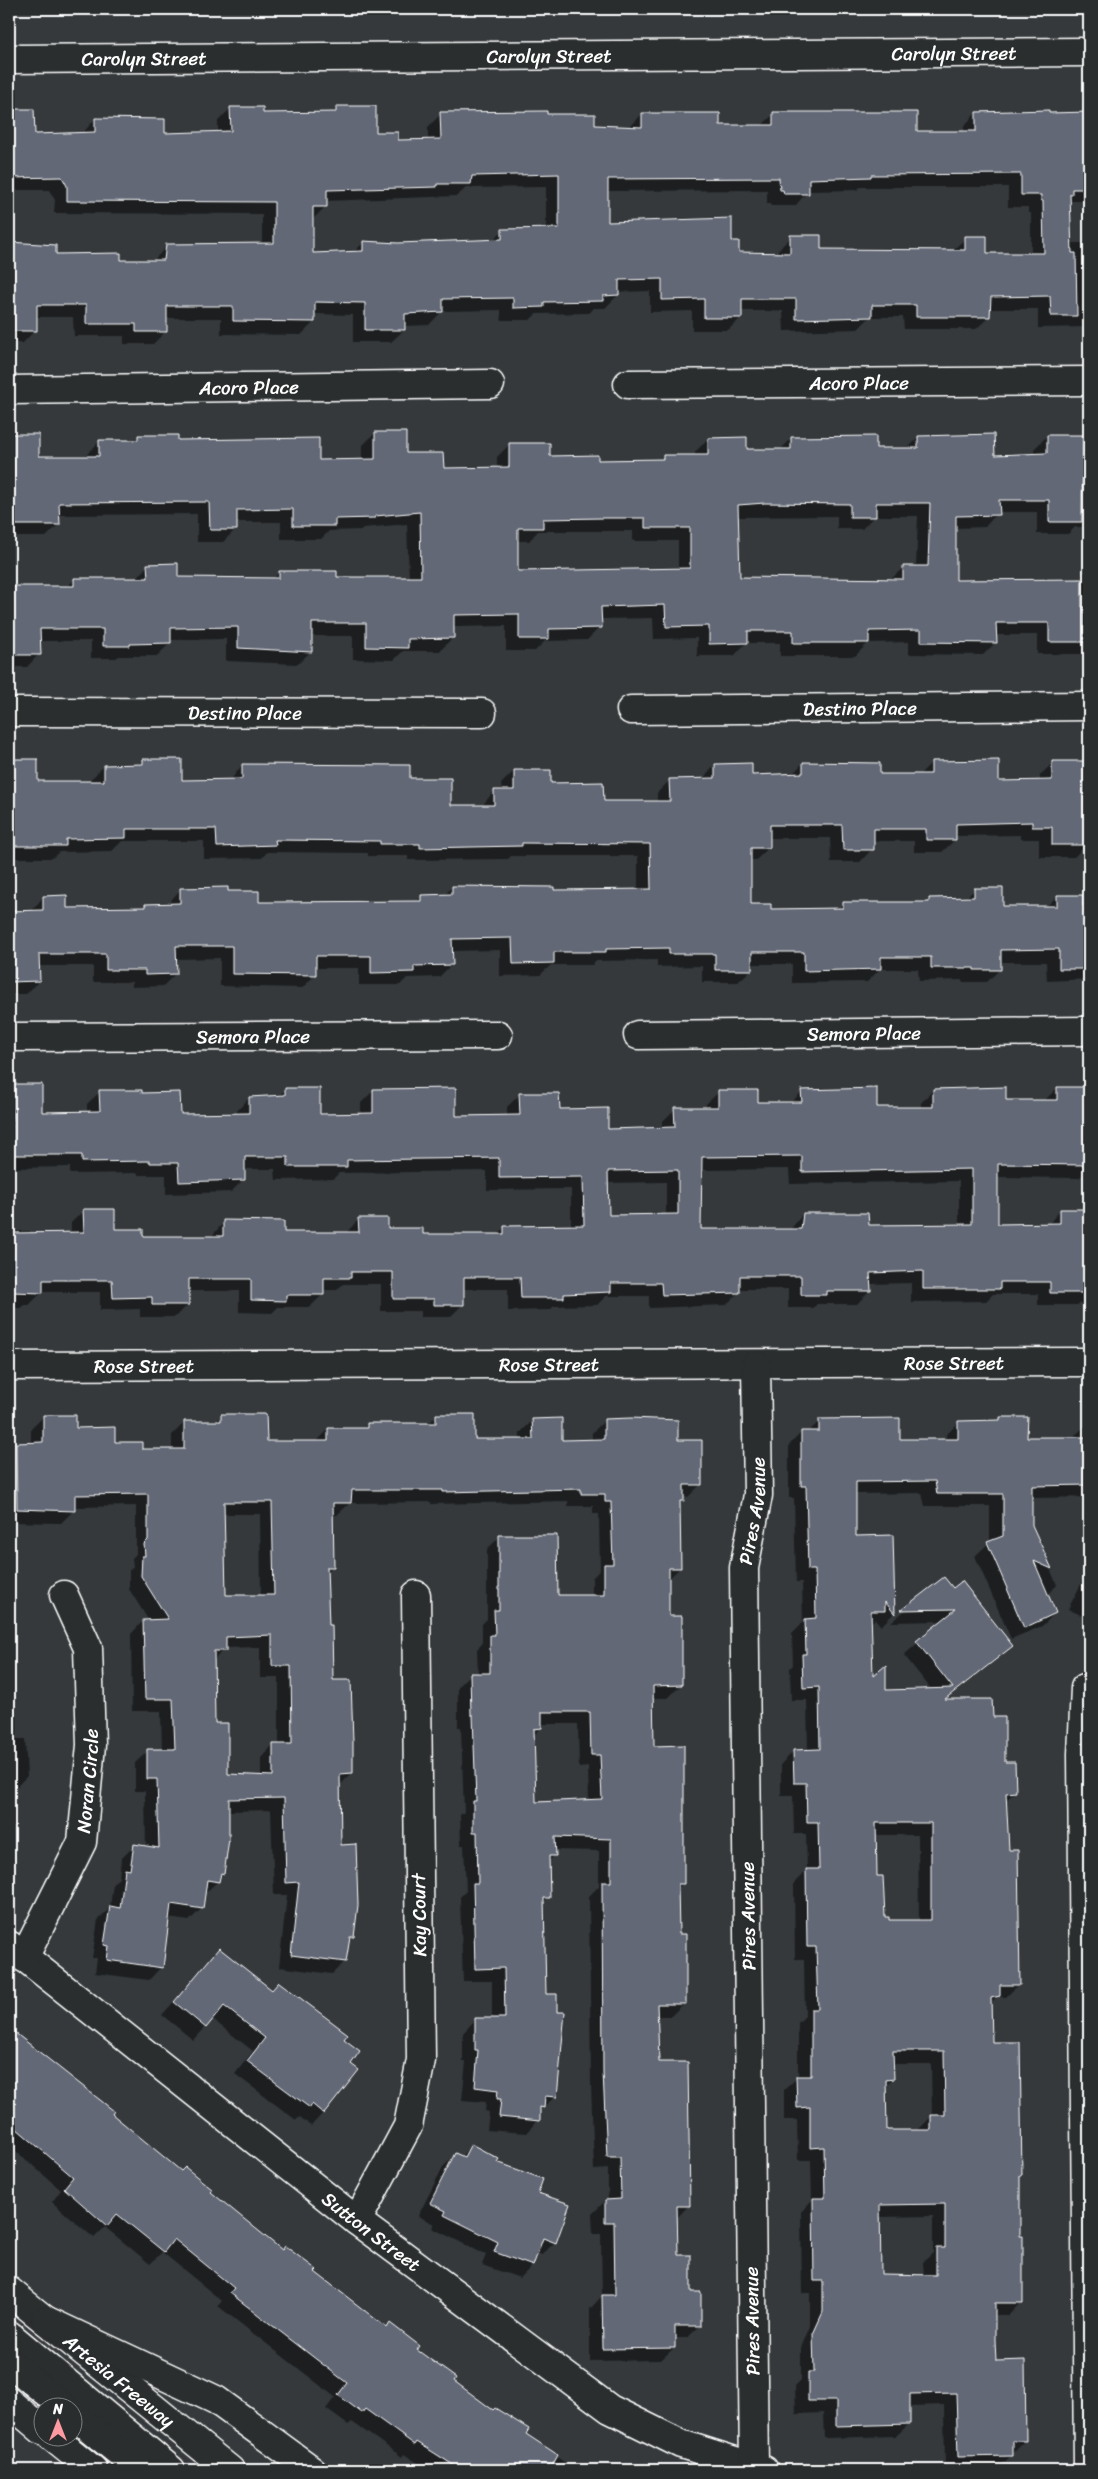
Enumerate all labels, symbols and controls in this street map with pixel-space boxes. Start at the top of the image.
street label: Carolyn Street [891,36,1017,70]
street label: Carolyn Street [486,39,612,72]
street label: Carolyn Street [81,41,207,75]
street label: Acoro Place [808,366,909,399]
street label: Acoro Place [198,370,299,404]
street label: Destino Place [803,691,917,725]
street label: Destino Place [188,696,302,729]
street label: Semora Place [807,1016,921,1050]
street label: Semora Place [196,1019,310,1053]
street label: Rose Street [904,1346,1004,1379]
street label: Rose Street [499,1347,599,1381]
street label: Rose Street [94,1349,194,1382]
street label: Pires Avenue [728,1457,775,1568]
street label: Noran Circle [66,1728,108,1835]
street label: Pires Avenue [731,1861,765,1971]
street label: Kay Court [402,1872,436,1957]
street label: Sutton Street [314,2182,429,2280]
street label: Pires Avenue [735,2266,769,2376]
street label: Artesia Freeway [55,2324,183,2436]
north arrow [32,2396,82,2446]
text: N [52,2397,63,2422]

